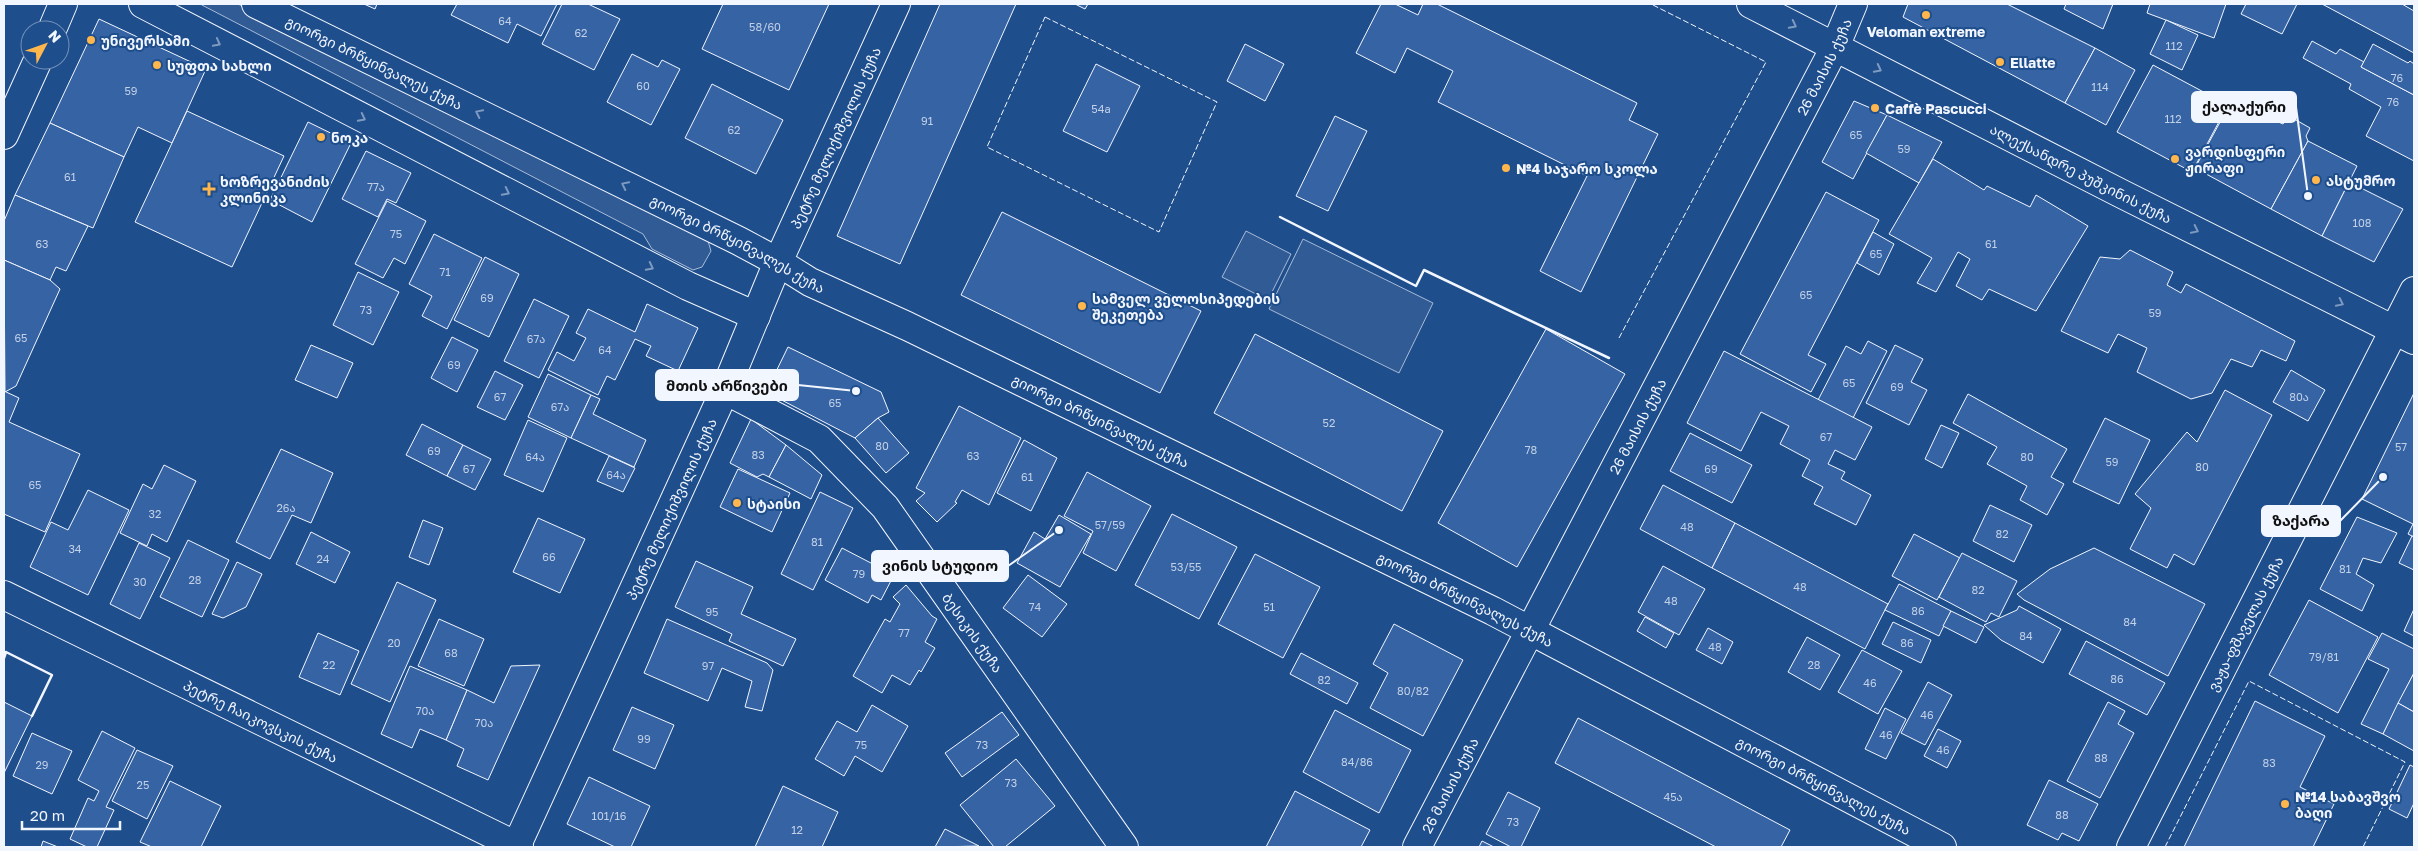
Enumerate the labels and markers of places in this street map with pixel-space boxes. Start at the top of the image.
marker: Veloman extreme [1920,9,1932,21]
place label: Veloman extreme [1867,23,1985,40]
place label: უნივერსამი [101,32,190,50]
marker: უნივერსამი [85,34,97,46]
place label: Ellatte [2010,54,2056,71]
marker: Ellatte [1994,56,2006,68]
place label: სუფთა სახლი [167,57,272,75]
marker: სუფთა სახლი [151,59,163,71]
callout: ქალაქური [2192,92,2296,122]
place label: Caffè Pascucci [1885,100,1987,117]
marker: Caffè Pascucci [1869,102,1881,114]
place label: ნოკა [331,129,368,147]
marker: ნოკა [315,131,327,143]
place label: ვარდისფერი ჟირაფი [2185,143,2285,177]
marker: ვარდისფერი ჟირაფი [2169,153,2181,165]
place label: №4 საჯარო სკოლა [1516,160,1658,178]
marker: №4 საჯარო სკოლა [1500,162,1512,174]
place label: ასტუმრო [2326,172,2396,190]
place label: ხოზრევანიძის კლინიკა [220,173,330,207]
marker: ასტუმრო [2310,174,2322,186]
marker: ხოზრევანიძის კლინიკა [202,182,216,196]
place label: სამველ ველოსიპედების შეკეთება [1092,290,1280,324]
marker: სამველ ველოსიპედების შეკეთება [1076,300,1088,312]
callout: მთის არწივები [656,370,798,400]
place label: სტაისი [747,495,801,513]
marker: სტაისი [731,497,743,509]
callout: ზაქარა [2262,506,2340,536]
callout: ვინის სტუდიო [872,551,1008,581]
place label: №14 საბავშვო ბაღი [2295,788,2401,822]
marker: №14 საბავშვო ბაღი [2279,798,2291,810]

